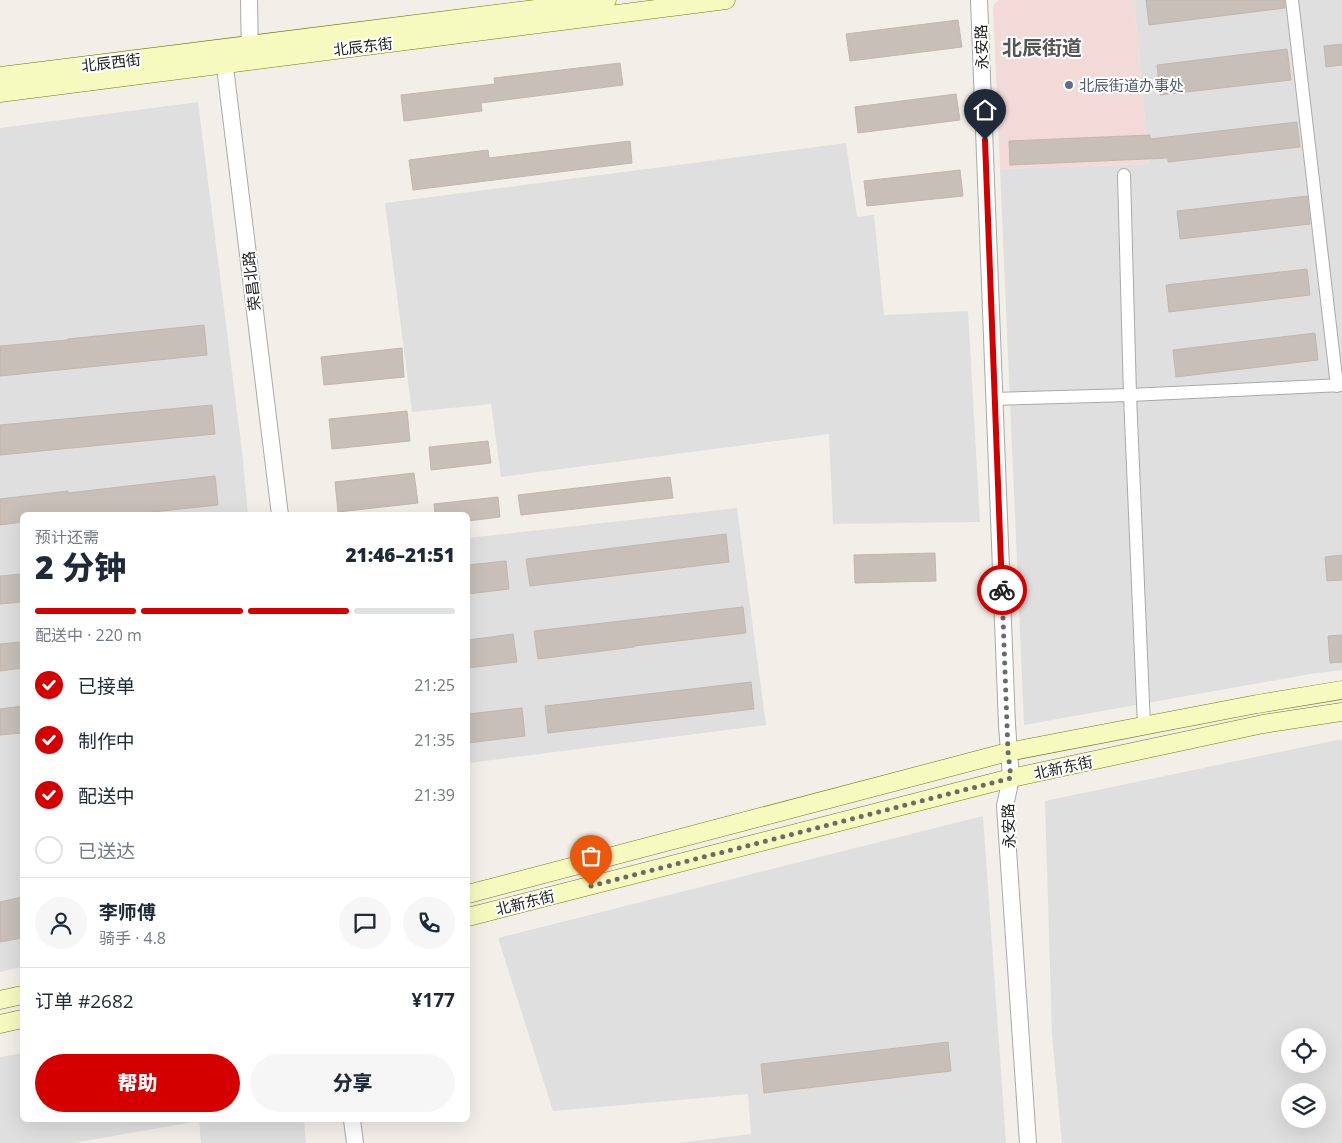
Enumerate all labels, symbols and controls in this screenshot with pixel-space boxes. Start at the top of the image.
street label: 永安路 [970,24,992,70]
street label: 北辰东街 [332,32,394,60]
district label: 北辰街道 [1002,34,1082,61]
street label: 北辰西街 [80,48,142,76]
place label: 北辰街道办事处 [1079,75,1184,95]
marker: 北辰街道办事处 [1063,79,1075,91]
pin [964,89,1006,140]
icon: home [971,96,999,124]
street label: 荣昌北路 [237,250,265,312]
text: 预计还需 [35,526,99,548]
text: 21:46–21:51 [345,542,455,568]
text: 2 分钟 [35,545,126,588]
courier [977,565,1027,615]
icon: bike [988,576,1016,604]
text: 配送中 · 220 m [35,624,142,646]
icon: check [35,671,63,699]
text: 已接单 [78,673,135,699]
text: 21:25 [414,674,455,696]
icon: check [35,726,63,754]
text: 制作中 [78,728,135,754]
text: 21:35 [414,729,455,751]
street label: 北新东街 [1032,751,1094,783]
icon: check [35,781,63,809]
text: 配送中 [78,783,135,809]
text: 21:39 [414,784,455,806]
street label: 永安路 [997,803,1019,849]
pin [570,835,612,886]
text: 已送达 [78,838,135,864]
icon: bag [577,842,605,870]
street label: 北新东街 [493,885,557,919]
button: person [35,897,87,949]
button: chat [339,897,391,949]
button: phone [403,897,455,949]
text: 李师傅 [99,899,156,925]
text: 骑手 · 4.8 [99,927,166,949]
text: ¥177 [412,987,455,1013]
text: 订单 #2682 [35,988,134,1014]
map controls [1281,1028,1326,1128]
button: locate [1281,1028,1326,1073]
button: 帮助 [35,1054,240,1112]
button: 分享 [250,1054,455,1112]
button: layers [1281,1083,1326,1128]

